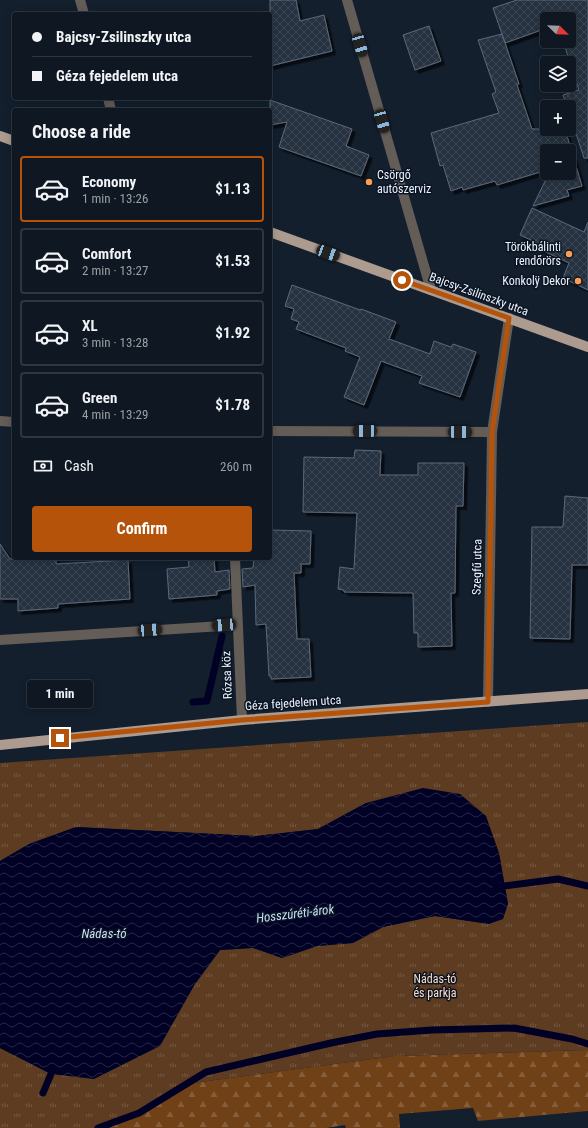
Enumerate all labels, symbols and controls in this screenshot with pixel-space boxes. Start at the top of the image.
north arrow [540,12,576,48]
map controls [540,12,576,180]
text: Bajcsy-Zsilinszky utca [56,28,191,46]
car [351,32,369,58]
button: layers [540,56,576,92]
text: Géza fejedelem utca [56,67,178,85]
button: + [540,100,576,136]
car [373,108,391,134]
text: Choose a ride [32,121,131,142]
button: − [540,144,576,180]
place label: Csörgő autószerviz [377,168,431,196]
icon: car [34,171,70,207]
text: Economy [82,173,136,191]
marker: Csörgő autószerviz [364,177,374,187]
text: $1.13 [215,180,250,198]
text: 1 min · 13:26 [82,191,148,206]
place label: Törökbálinti rendőrörs [505,240,561,268]
icon: car [34,243,70,279]
car [315,243,341,263]
text: Comfort [82,245,131,263]
marker: Törökbálinti rendőrörs [564,249,574,259]
text: $1.53 [215,252,250,270]
text: 2 min · 13:27 [82,263,148,278]
street label: Bajcsy-Zsilinszky utca [428,270,531,319]
route start [393,271,411,289]
place label: Konkolÿ Dekor [502,274,570,288]
marker: Konkolÿ Dekor [573,276,583,286]
icon: car [34,315,70,351]
text: XL [82,317,98,335]
text: $1.92 [215,324,250,342]
text: 3 min · 13:28 [82,335,148,350]
icon: car [34,387,70,423]
text: Green [82,389,117,407]
text: $1.78 [215,396,250,414]
text: 4 min · 13:29 [82,407,148,422]
car [353,425,377,437]
car [448,426,472,438]
icon: cash [32,455,54,477]
text: Cash [64,457,94,475]
text: 260 m [220,459,252,474]
button: Confirm [32,506,252,552]
street label: Szegfű utca [470,539,484,595]
car [212,618,236,632]
car [138,623,162,637]
street label: Rózsa köz [219,651,235,699]
callout: 1 min [27,680,93,708]
text: 1 min [46,686,74,701]
street label: Géza fejedelem utca [244,693,342,713]
route end [51,729,69,747]
water label: Hosszúréti-árok [255,901,335,926]
water label: Nádas-tó [82,926,127,941]
park label: Nádas-tó és parkja [413,972,457,1000]

